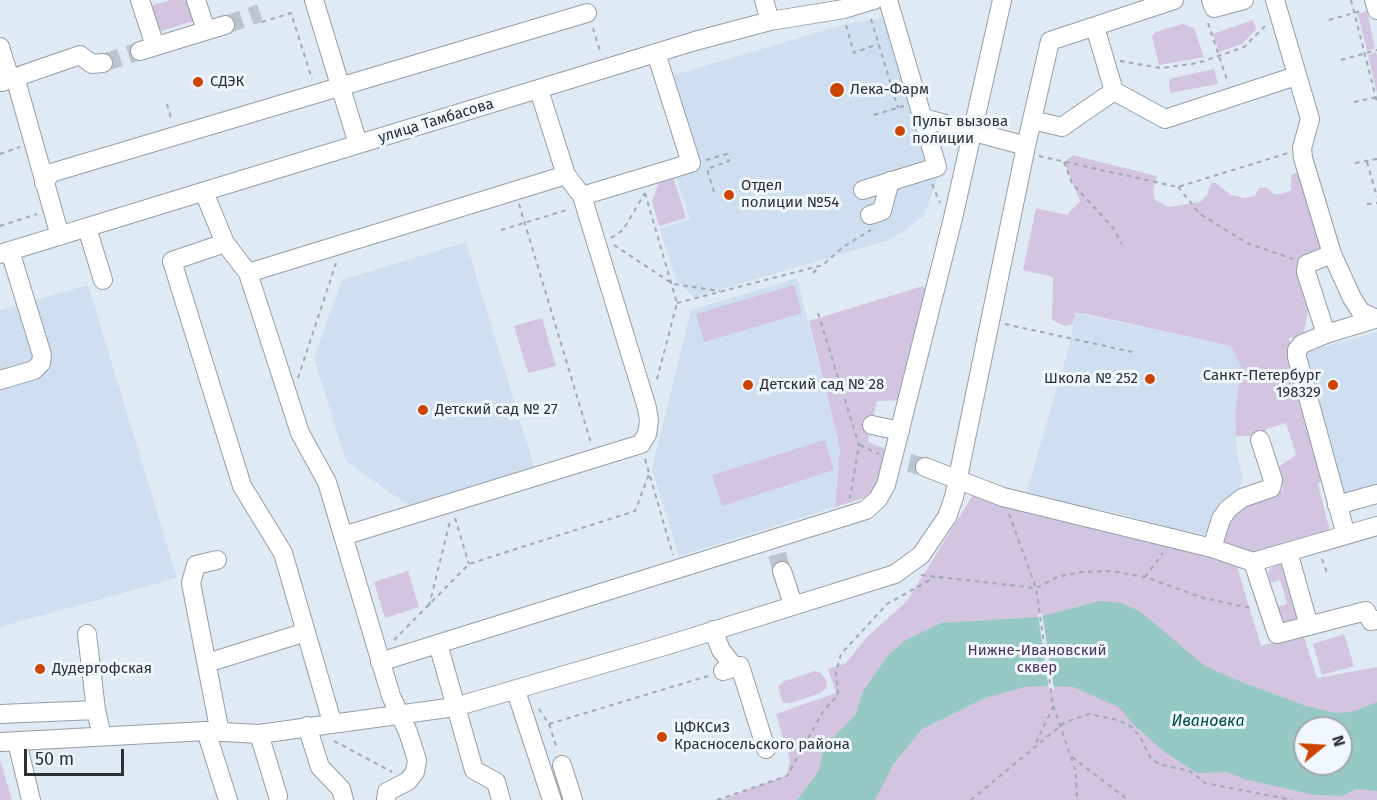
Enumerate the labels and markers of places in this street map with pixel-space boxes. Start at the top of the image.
place label: СДЭК [210,73,244,91]
marker: СДЭК [191,75,205,89]
marker: Лека-Фарм [828,81,846,99]
place label: Лека-Фарм [850,81,929,99]
place label: Пульт вызова полиции [912,113,1008,148]
marker: Пульт вызова полиции [893,124,907,138]
place label: Отдел полиции №54 [741,177,839,212]
marker: Отдел полиции №54 [722,188,736,202]
place label: Санкт-Петербург 198329 [1203,367,1321,402]
place label: Школа № 252 [1044,370,1138,388]
marker: Школа № 252 [1143,372,1157,386]
place label: Детский сад № 28 [760,376,884,394]
marker: Детский сад № 28 [741,378,755,392]
marker: Санкт-Петербург 198329 [1326,378,1340,392]
place label: Детский сад № 27 [435,401,558,419]
marker: Детский сад № 27 [416,403,430,417]
place label: Дудергофская [52,660,152,678]
marker: Дудергофская [33,662,47,676]
place label: ЦФКСиЗ Красносельского района [674,719,850,754]
marker: ЦФКСиЗ Красносельского района [655,730,669,744]

